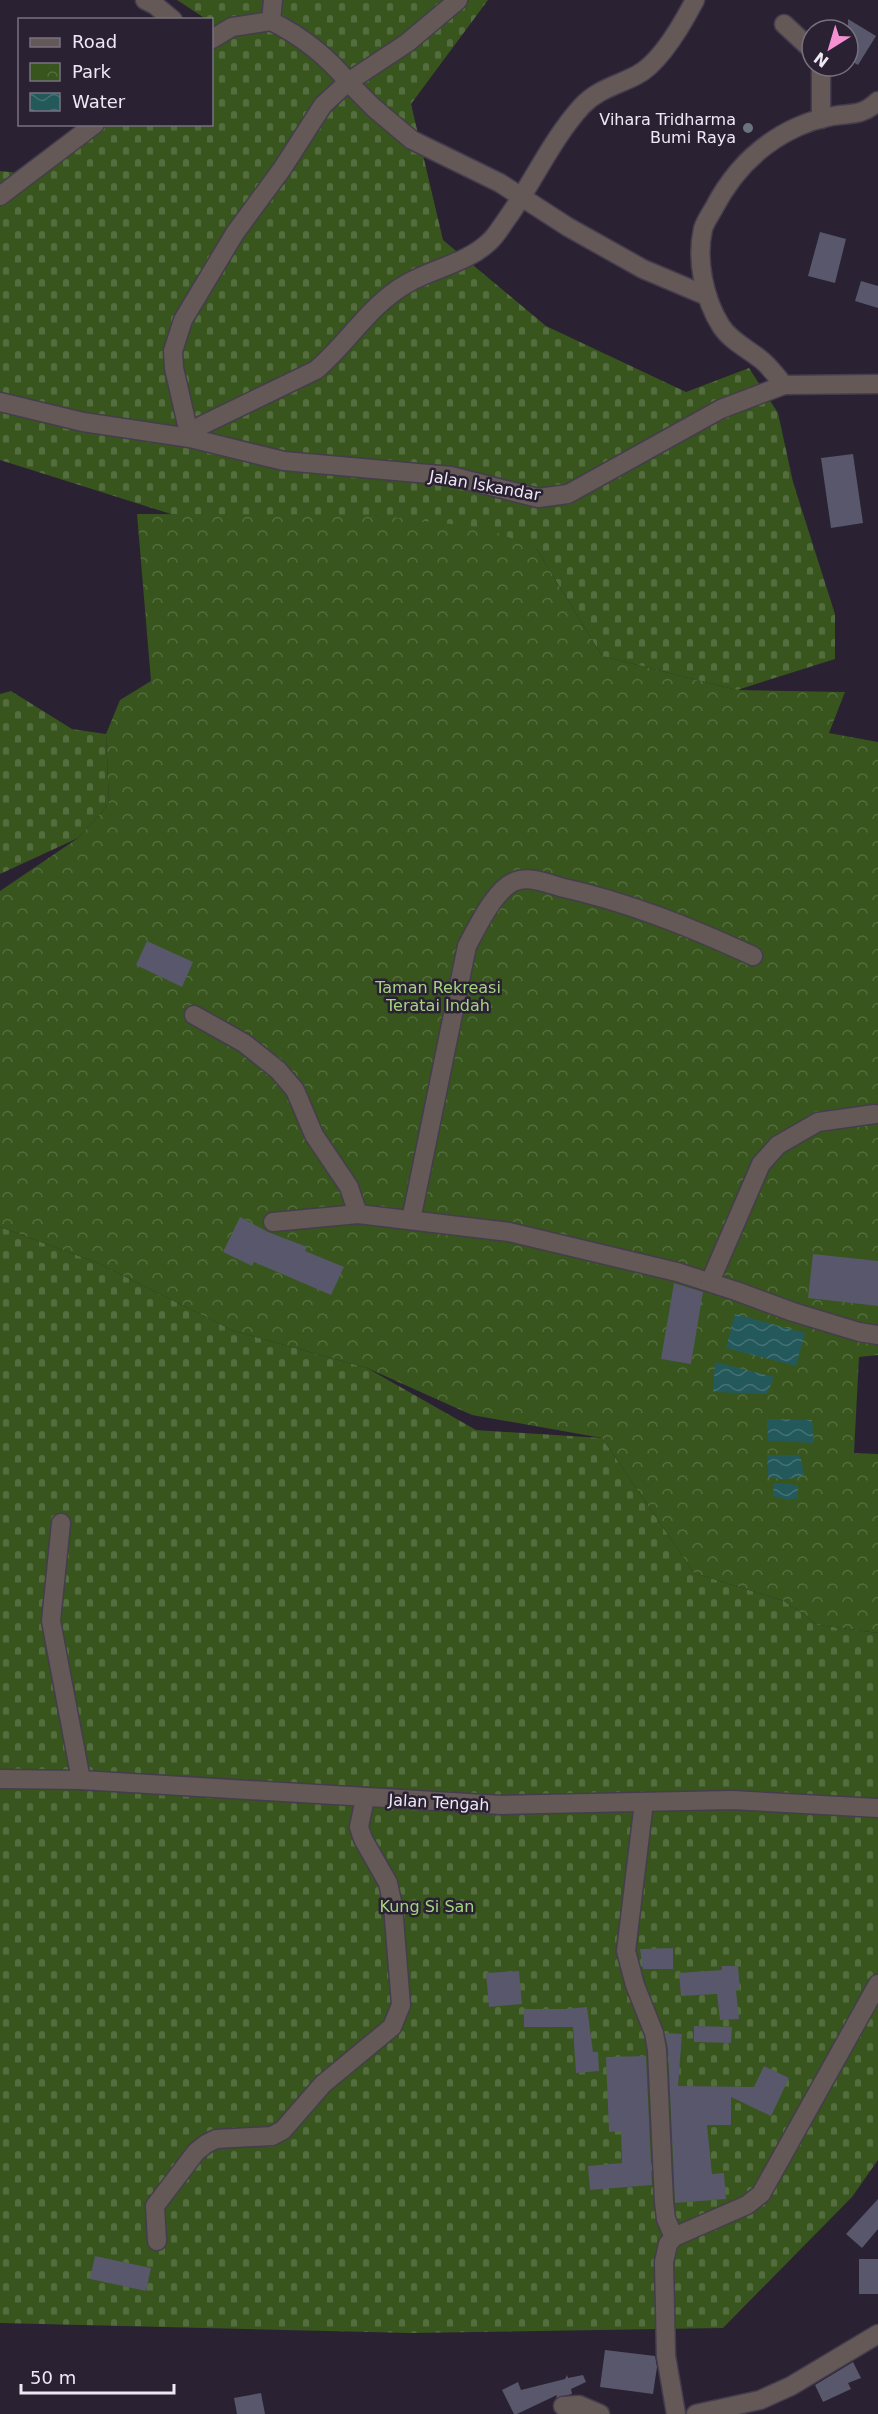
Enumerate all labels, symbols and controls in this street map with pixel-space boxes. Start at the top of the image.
legend [18,18,213,126]
north arrow [800,18,860,78]
text: Road [72,31,117,52]
text: N [810,48,832,71]
text: Park [72,61,111,82]
text: Water [72,91,126,112]
place label: Vihara Tridharma Bumi Raya [599,110,736,147]
marker: Vihara Tridharma Bumi Raya [741,121,755,135]
street label: Jalan Iskandar [427,466,542,505]
park label: Taman Rekreasi Teratai Indah [374,978,501,1015]
street label: Jalan Tengah [387,1790,490,1815]
park label: Kung Si San [379,1897,475,1916]
scale bar [21,2357,174,2395]
text: 50 m [30,2367,76,2388]

